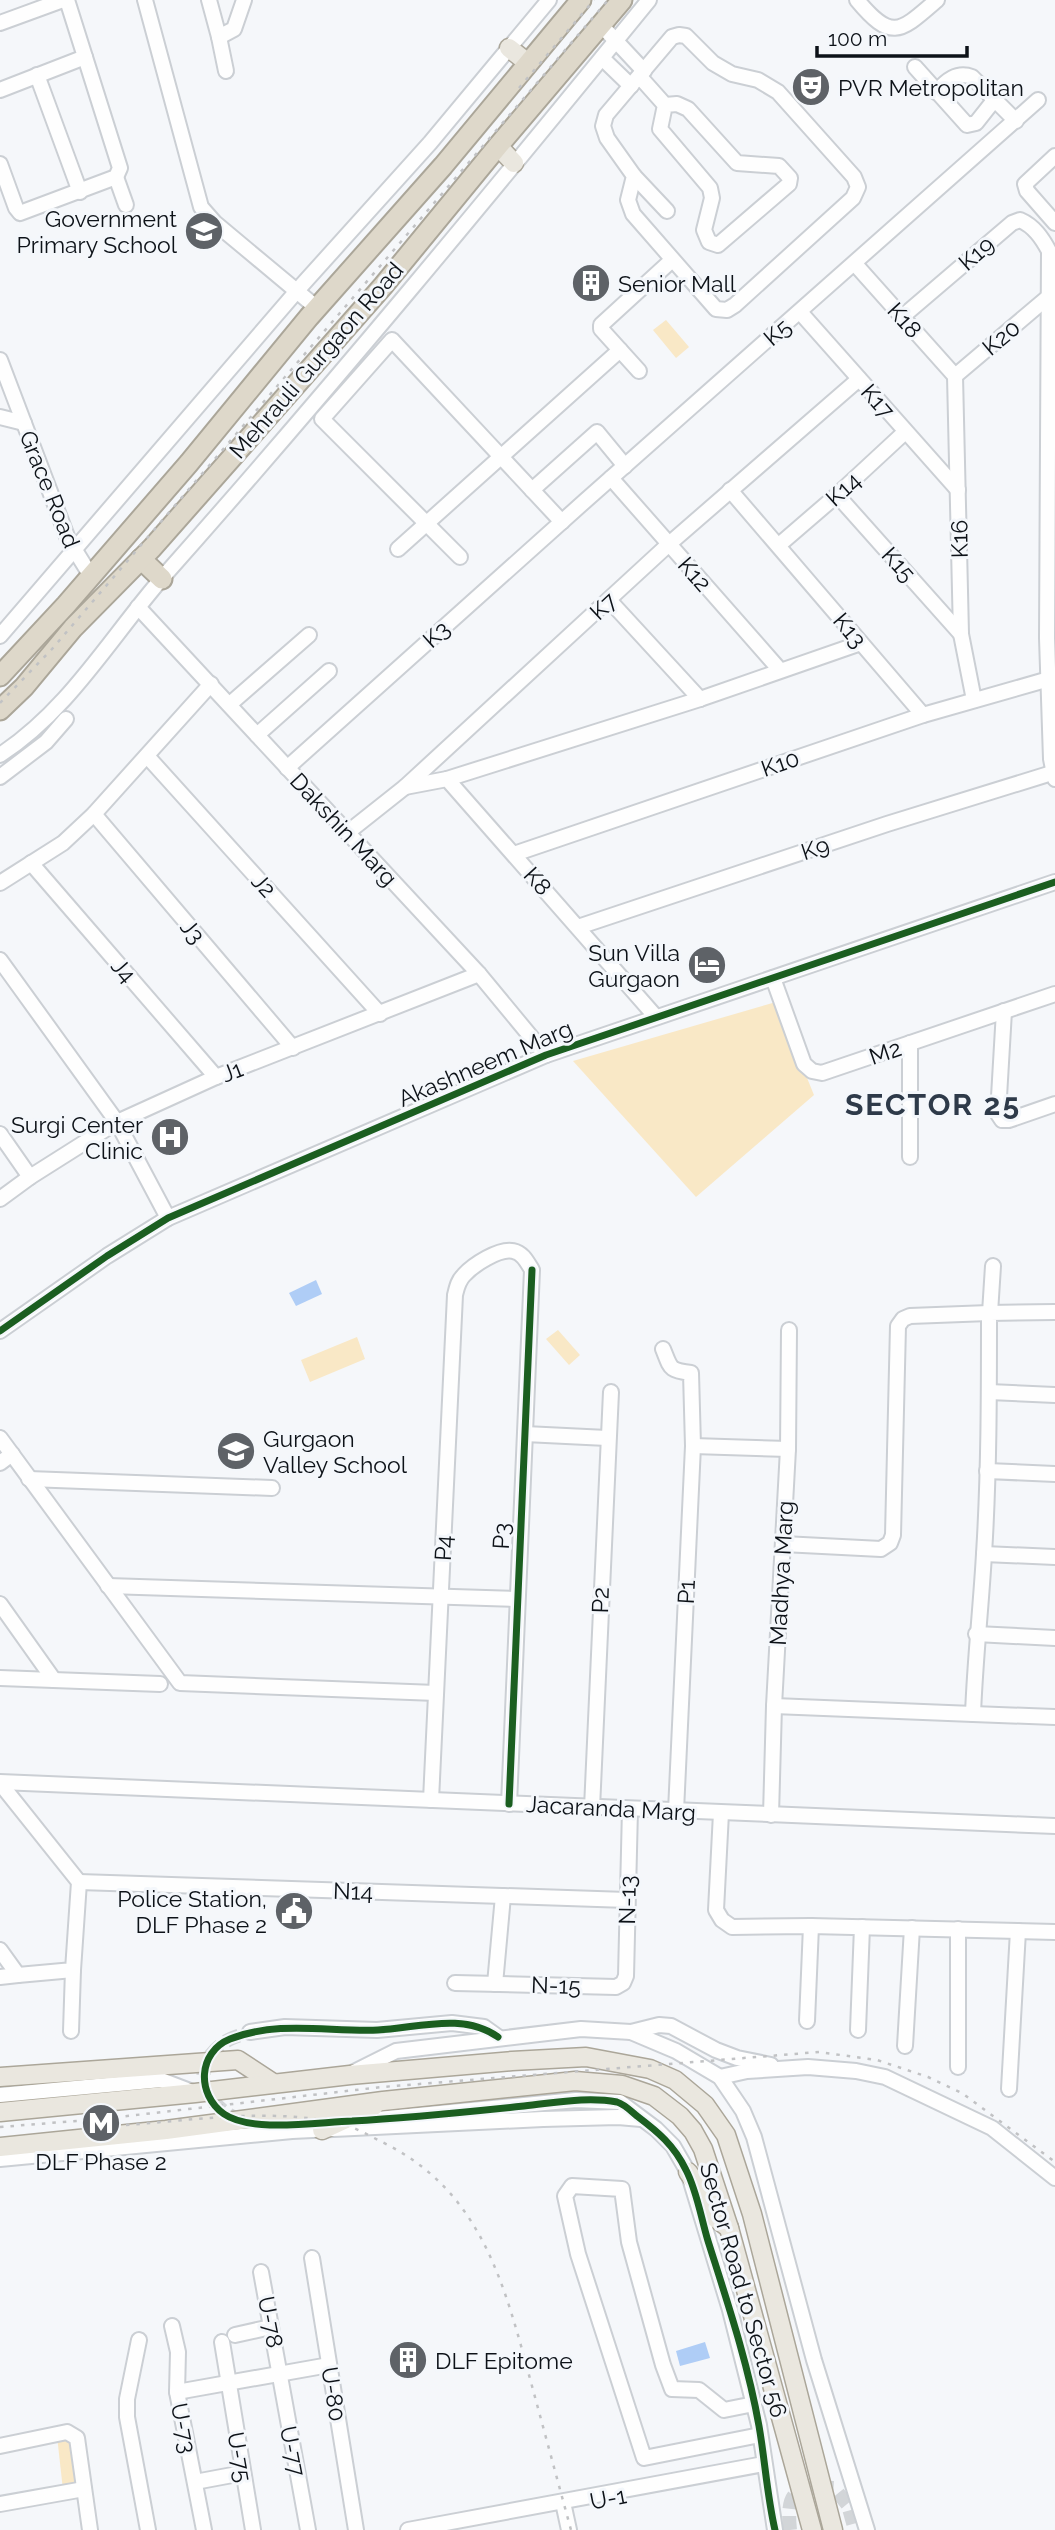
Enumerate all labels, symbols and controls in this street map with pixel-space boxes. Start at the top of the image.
scale bar [817,14,968,58]
text: 100 m [828,26,887,51]
theatre icon: PVR Metropolitan [790,66,832,108]
place label: PVR Metropolitan [838,74,1024,101]
place label: Government Primary School [17,205,178,258]
school or university icon: Government Primary School [183,210,225,252]
street label: K19 [953,230,999,276]
street label: Mehrauli Gurgaon Road [223,256,409,464]
building icon: Senior Mall [570,262,612,304]
place label: Senior Mall [618,270,737,297]
street label: K18 [882,297,928,343]
street label: K5 [758,313,796,351]
street label: K20 [977,314,1025,360]
street label: K17 [856,378,901,424]
street label: Grace Road [14,426,86,552]
street label: K14 [820,467,866,511]
street label: K16 [945,520,973,558]
street label: K15 [877,541,921,587]
street label: K12 [673,551,717,597]
street label: K7 [584,586,623,625]
street label: K13 [828,607,872,653]
street label: K3 [417,615,455,653]
street label: K10 [757,744,803,782]
street label: Dakshin Marg [285,767,403,891]
street label: K9 [797,831,833,865]
street label: K8 [518,861,558,901]
street label: J2 [246,867,282,903]
street label: J3 [175,913,211,949]
place label: Sun Villa Gurgaon [588,939,680,992]
hotel icon: Sun Villa Gurgaon [686,944,728,986]
street label: J4 [106,952,142,988]
street label: Akashneem Marg [394,1014,576,1112]
street label: M2 [865,1034,905,1070]
street label: J1 [217,1055,247,1087]
district label: SECTOR 25 [845,1087,1021,1122]
place label: Surgi Center Clinic [11,1111,143,1164]
hospital icon: Surgi Center Clinic [149,1116,191,1158]
place label: Gurgaon Valley School [263,1425,408,1478]
school or university icon: Gurgaon Valley School [215,1430,257,1472]
street label: Madhya Marg [764,1500,798,1646]
street label: P3 [487,1522,515,1550]
street label: P4 [429,1535,457,1561]
street label: P1 [672,1579,700,1605]
street label: P2 [586,1586,614,1614]
street label: Jacaranda Marg [526,1790,696,1826]
street label: N-13 [613,1875,641,1925]
street label: N14 [332,1877,374,1905]
place label: Police Station, DLF Phase 2 [117,1885,267,1938]
public building icon: Police Station, DLF Phase 2 [273,1890,315,1932]
street label: N-15 [531,1971,581,1999]
metro station icon: DLF Phase 2 [80,2102,122,2144]
place label: DLF Phase 2 [35,2148,167,2175]
street label: Sector Road to Sector 56 [695,2159,793,2421]
street label: U-78 [253,2294,289,2350]
building icon: DLF Epitome [387,2339,429,2381]
place label: DLF Epitome [435,2347,573,2374]
street label: U-80 [316,2365,352,2423]
street label: U-73 [166,2400,202,2456]
street label: U-77 [275,2423,311,2479]
street label: U-75 [222,2430,258,2484]
street label: U-1 [587,2481,629,2515]

